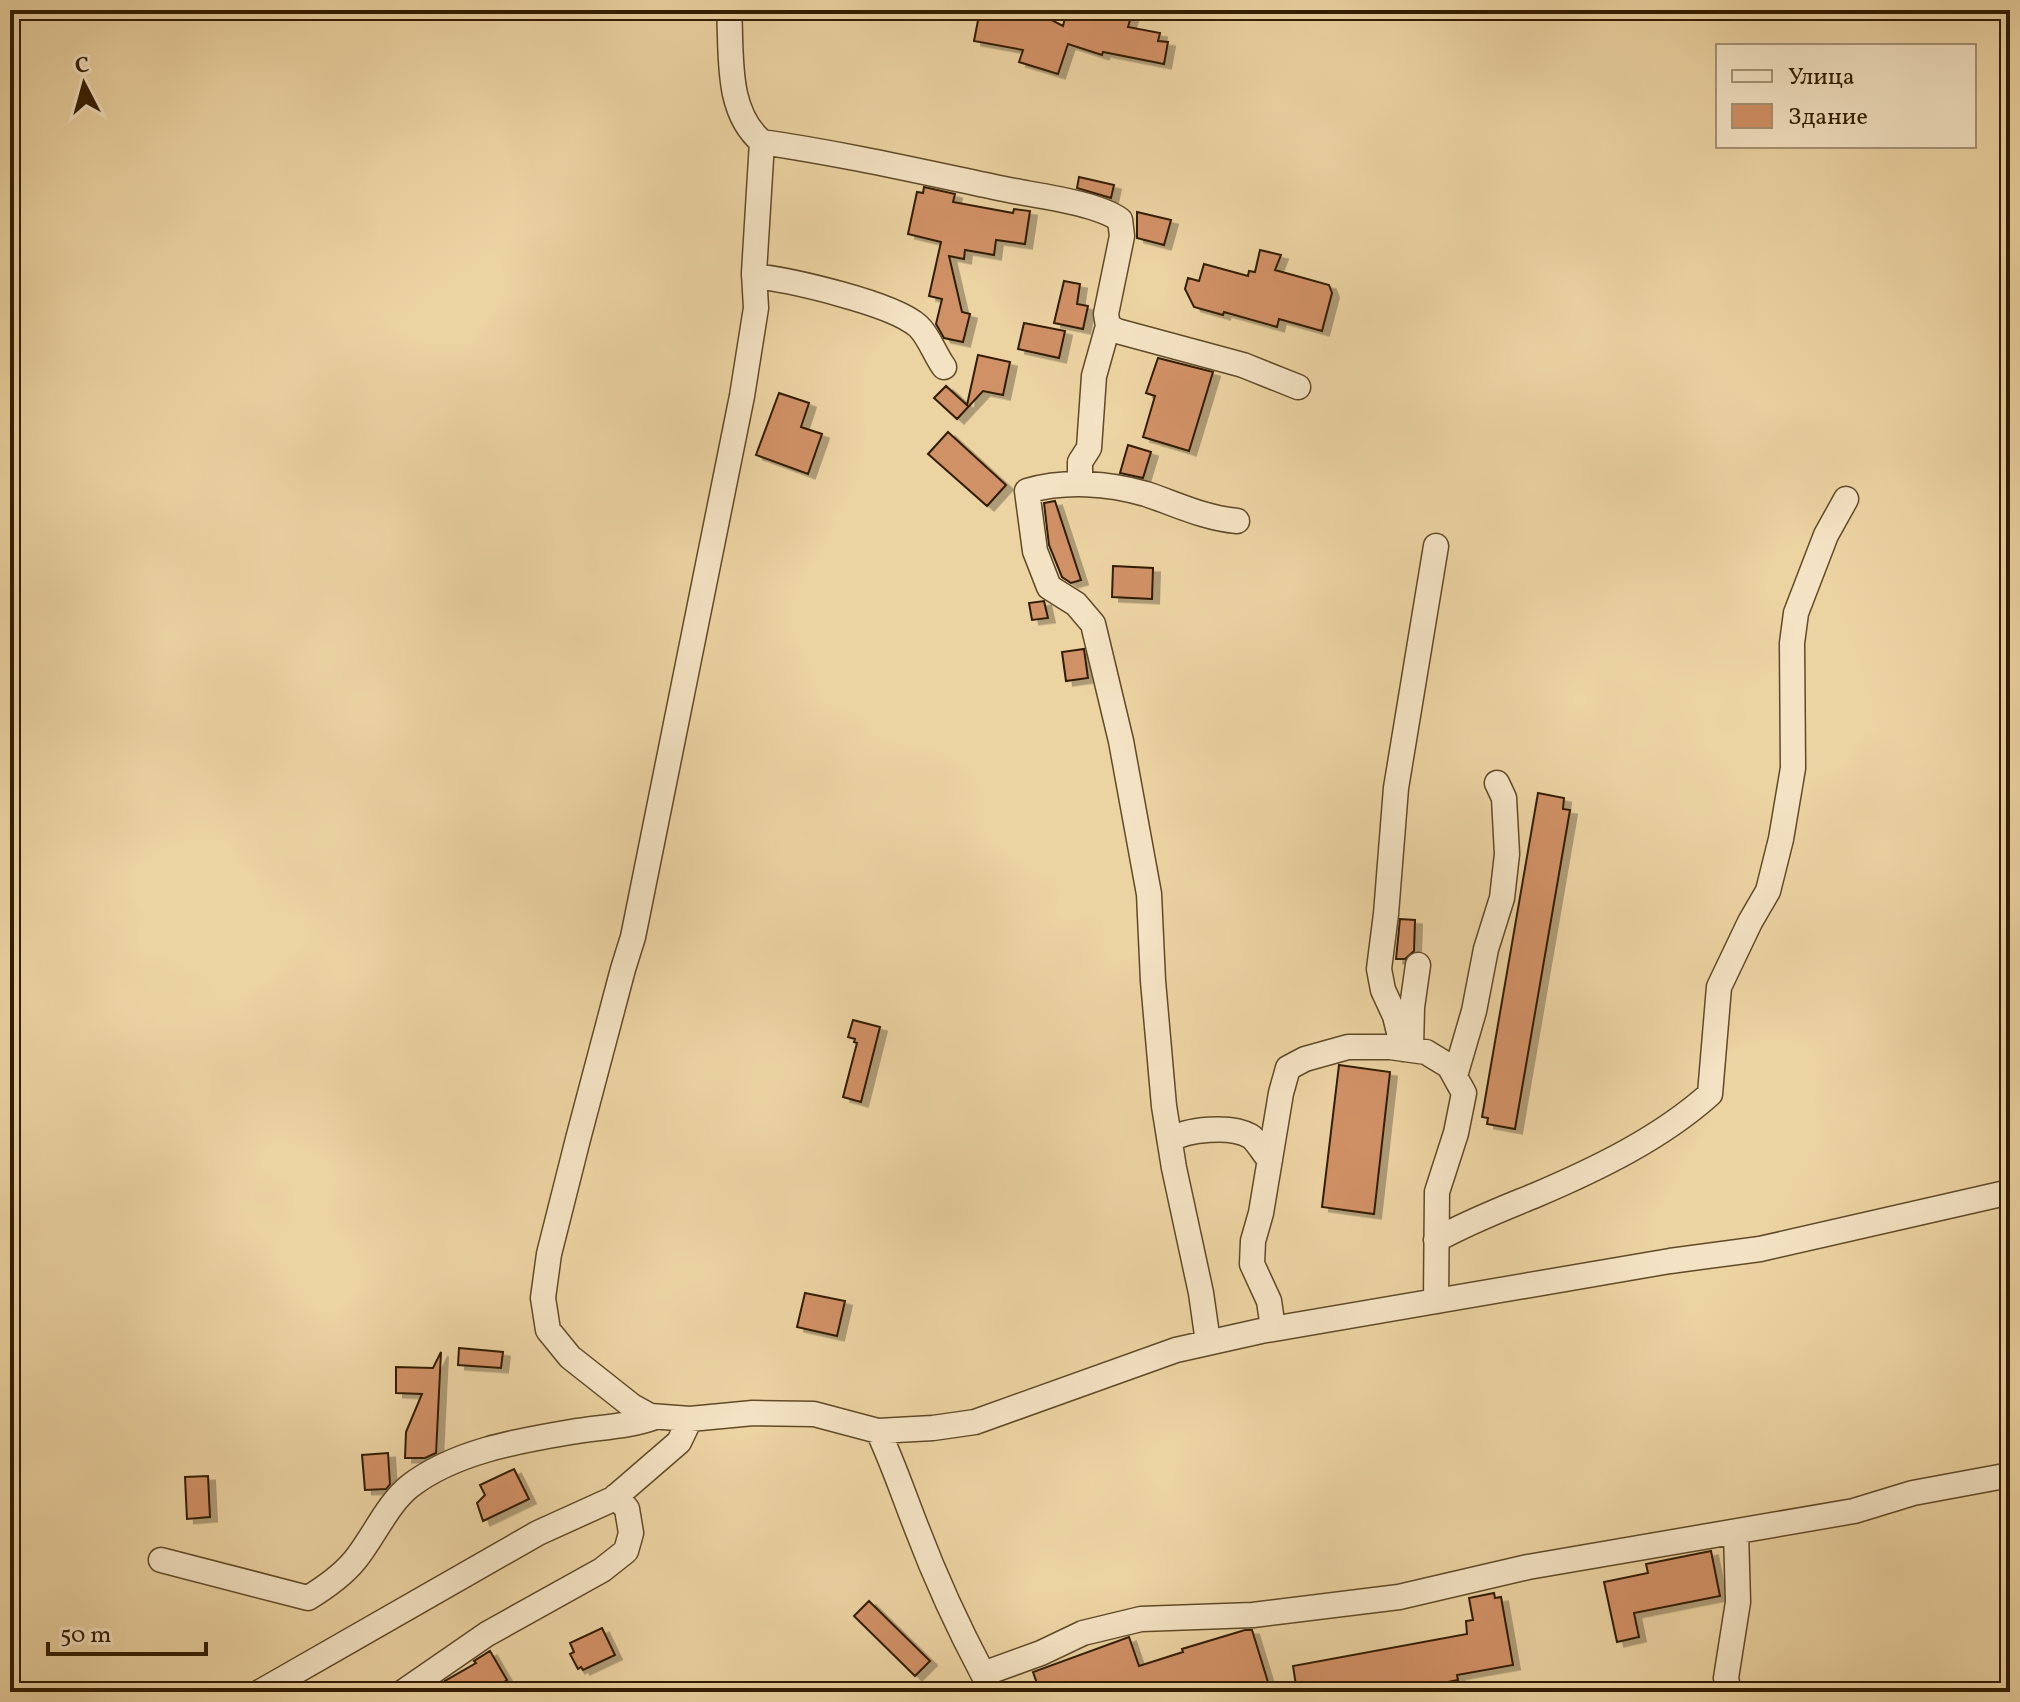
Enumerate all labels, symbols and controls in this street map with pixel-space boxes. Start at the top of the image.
north arrow [44,44,124,124]
legend [1716,44,1976,148]
text: С [74,50,91,83]
text: Улица [1788,61,1855,95]
text: Здание [1788,101,1868,135]
scale bar [48,1606,206,1656]
text: 50 m [60,1619,112,1653]

